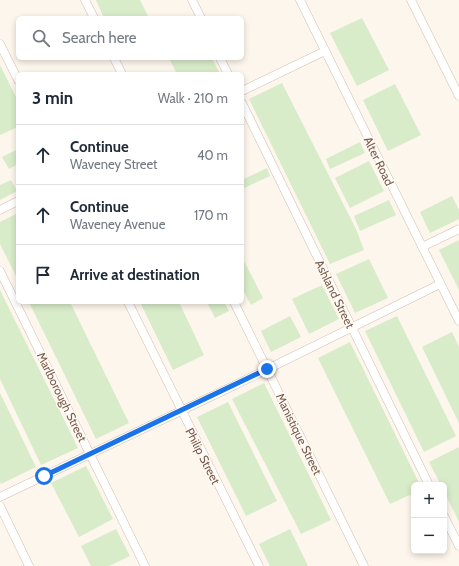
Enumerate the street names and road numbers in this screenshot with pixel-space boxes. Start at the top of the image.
street label: Alter Road [361,134,397,188]
street label: Ashland Street [312,257,358,331]
street label: Marlborough Street [34,350,90,444]
street label: Manistique Street [273,391,325,477]
street label: Philip Street [182,425,224,487]

